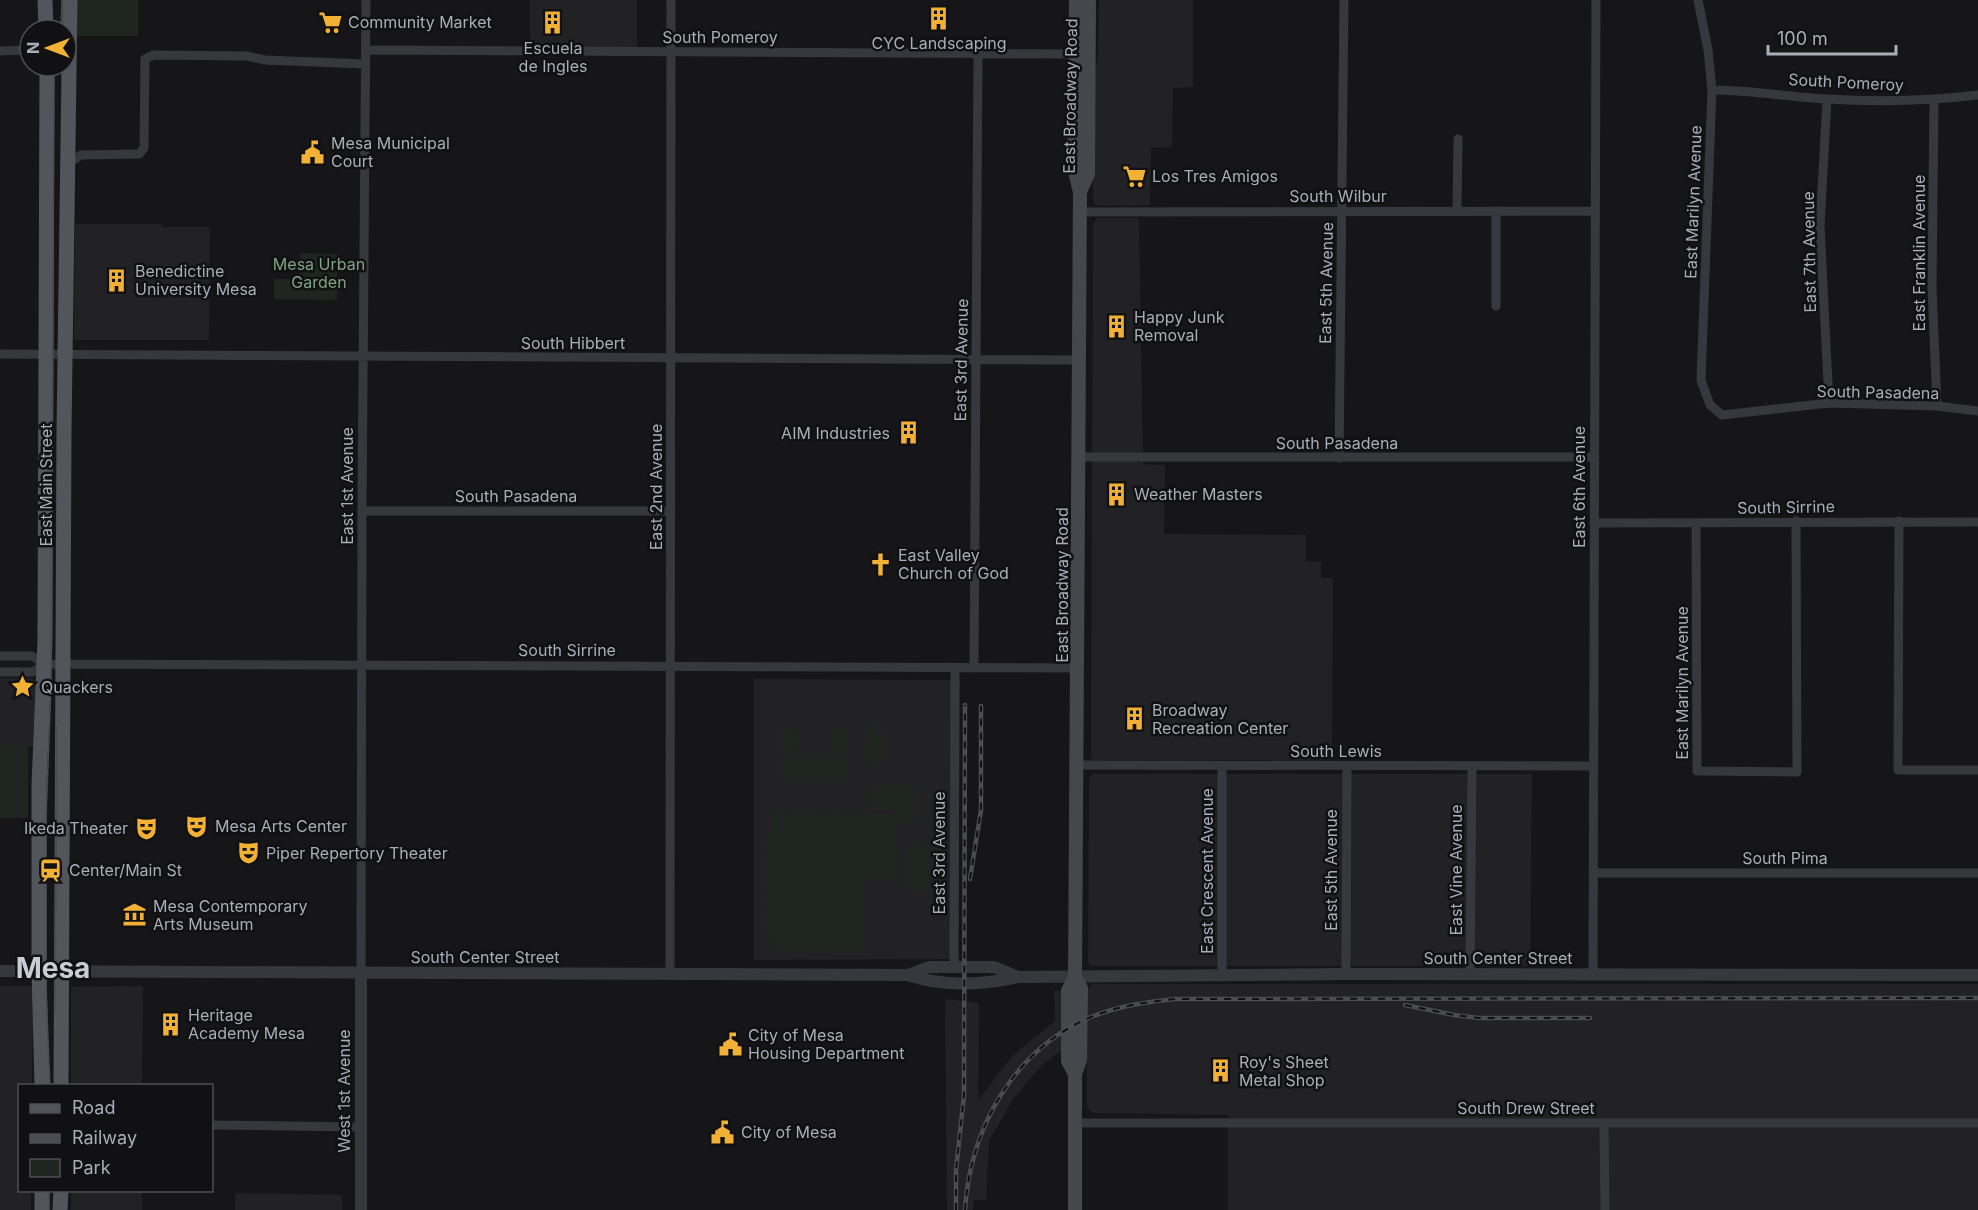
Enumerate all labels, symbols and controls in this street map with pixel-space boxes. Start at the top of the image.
building icon: CYC Landscaping [926,5,952,31]
supermarket icon: Community Market [317,9,343,35]
building icon: Escuela de Ingles [540,10,566,36]
place label: Community Market [348,12,492,32]
north arrow [18,18,78,78]
street label: East Broadway Road [1059,18,1081,174]
scale bar [1768,18,1896,56]
street label: South Pomeroy [662,27,778,47]
text: 100 m [1777,28,1828,49]
place label: CYC Landscaping [871,33,1007,53]
place label: Escuela de Ingles [519,38,587,76]
text: N [23,42,43,54]
street label: South Pomeroy [1788,69,1904,95]
street label: East Marilyn Avenue [1680,125,1706,279]
place label: Mesa Municipal Court [331,133,450,171]
public building icon: Mesa Municipal Court [300,139,326,165]
supermarket icon: Los Tres Amigos [1121,163,1147,189]
place label: Los Tres Amigos [1152,166,1278,186]
street label: East Franklin Avenue [1909,175,1929,331]
street label: South Wilbur [1289,186,1387,206]
street label: East 7th Avenue [1798,191,1820,313]
street label: East 5th Avenue [1315,222,1337,344]
park label: Mesa Urban Garden [273,254,365,292]
place label: Benedictine University Mesa [135,261,257,299]
building icon: Benedictine University Mesa [104,267,130,293]
street label: East 3rd Avenue [950,298,972,422]
place label: Happy Junk Removal [1134,307,1225,345]
building icon: Happy Junk Removal [1103,313,1129,339]
street label: South Hibbert [521,333,625,353]
street label: South Pasadena [1816,381,1940,403]
building icon: AIM Industries [895,420,921,446]
street label: East Main Street [36,423,56,547]
place label: AIM Industries [781,423,890,443]
street label: East 2nd Avenue [646,424,666,550]
street label: East 6th Avenue [1569,426,1589,548]
street label: East 1st Avenue [337,427,357,545]
street label: South Pasadena [1276,433,1398,453]
building icon: Weather Masters [1103,481,1129,507]
place label: Weather Masters [1134,484,1263,504]
street label: South Pasadena [455,486,577,506]
street label: South Sirrine [1737,496,1835,518]
street label: East Broadway Road [1052,507,1072,663]
place label: East Valley Church of God [898,545,1009,583]
church icon: East Valley Church of God [867,551,893,577]
street label: East Marilyn Avenue [1672,606,1692,760]
street label: South Sirrine [518,640,616,660]
place icon: Quackers [10,674,36,700]
place label: Quackers [41,677,113,697]
place label: Broadway Recreation Center [1152,700,1288,738]
building icon: Broadway Recreation Center [1121,706,1147,732]
street label: South Lewis [1290,741,1382,761]
street label: East Crescent Avenue [1197,788,1217,954]
street label: East 3rd Avenue [929,792,949,914]
street label: East Vine Avenue [1446,804,1466,936]
street label: East 5th Avenue [1321,809,1341,931]
theatre icon: Mesa Arts Center [184,813,210,839]
theatre icon: Ikeda Theater [133,815,159,841]
place label: Mesa Arts Center [215,816,347,836]
place label: Ikeda Theater [24,818,128,838]
theatre icon: Piper Repertory Theater [235,840,261,866]
place label: Piper Repertory Theater [266,843,448,863]
street label: South Pima [1742,848,1828,868]
station icon: Center/Main St [38,857,64,883]
place label: Center/Main St [69,860,182,880]
place label: Mesa Contemporary Arts Museum [153,896,308,934]
museum icon: Mesa Contemporary Arts Museum [122,902,148,928]
street label: South Center Street [410,947,560,967]
street label: South Center Street [1423,948,1573,968]
district label: Mesa [16,951,90,985]
place label: Heritage Academy Mesa [188,1005,305,1043]
building icon: Heritage Academy Mesa [157,1011,183,1037]
place label: City of Mesa Housing Department [748,1025,904,1063]
street label: West 1st Avenue [334,1029,354,1153]
public building icon: City of Mesa Housing Department [717,1031,743,1057]
place label: Roy's Sheet Metal Shop [1239,1052,1329,1090]
building icon: Roy's Sheet Metal Shop [1208,1058,1234,1084]
legend [18,1084,213,1192]
text: Road [72,1097,115,1118]
street label: South Drew Street [1457,1098,1595,1118]
public building icon: City of Mesa [710,1119,736,1145]
place label: City of Mesa [741,1122,837,1142]
text: Railway [72,1127,137,1148]
text: Park [72,1157,111,1178]

